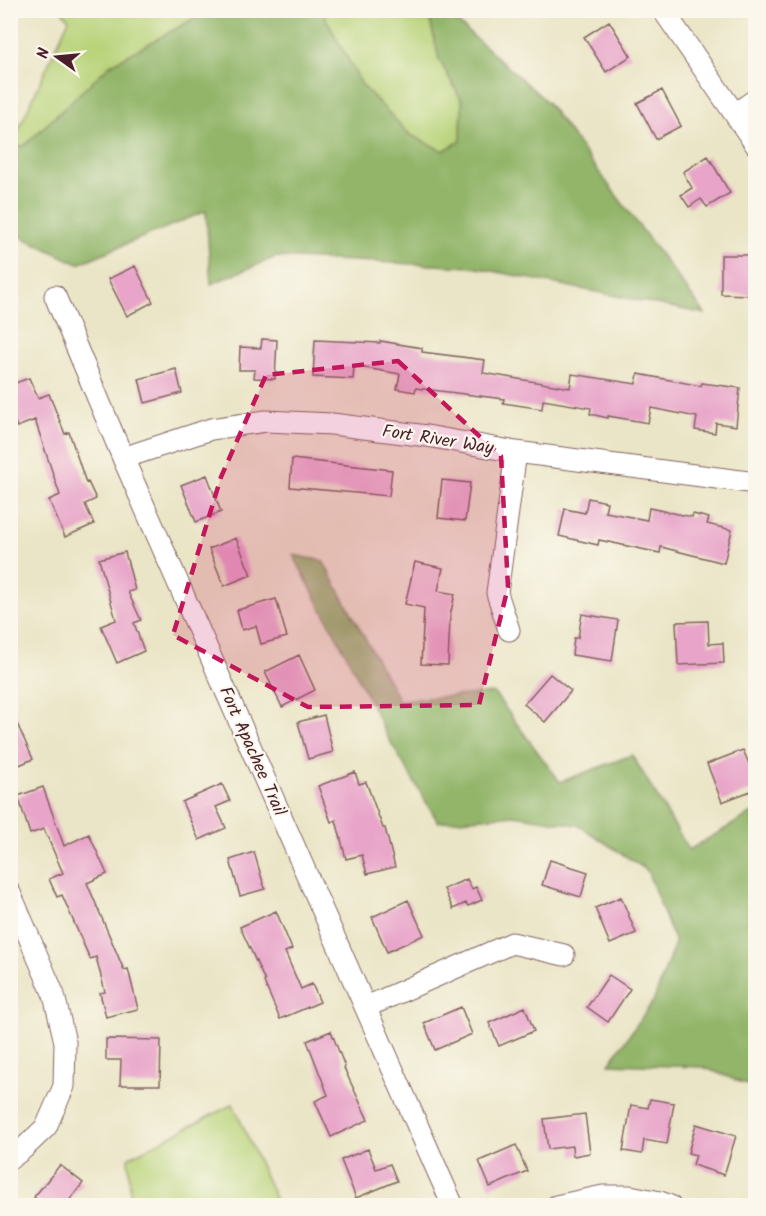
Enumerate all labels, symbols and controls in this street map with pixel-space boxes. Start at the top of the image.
north arrow [27,27,87,87]
text: N [31,45,57,62]
street label: Fort River Way [380,417,496,464]
street label: Fort Apachee Trail [210,682,293,822]

